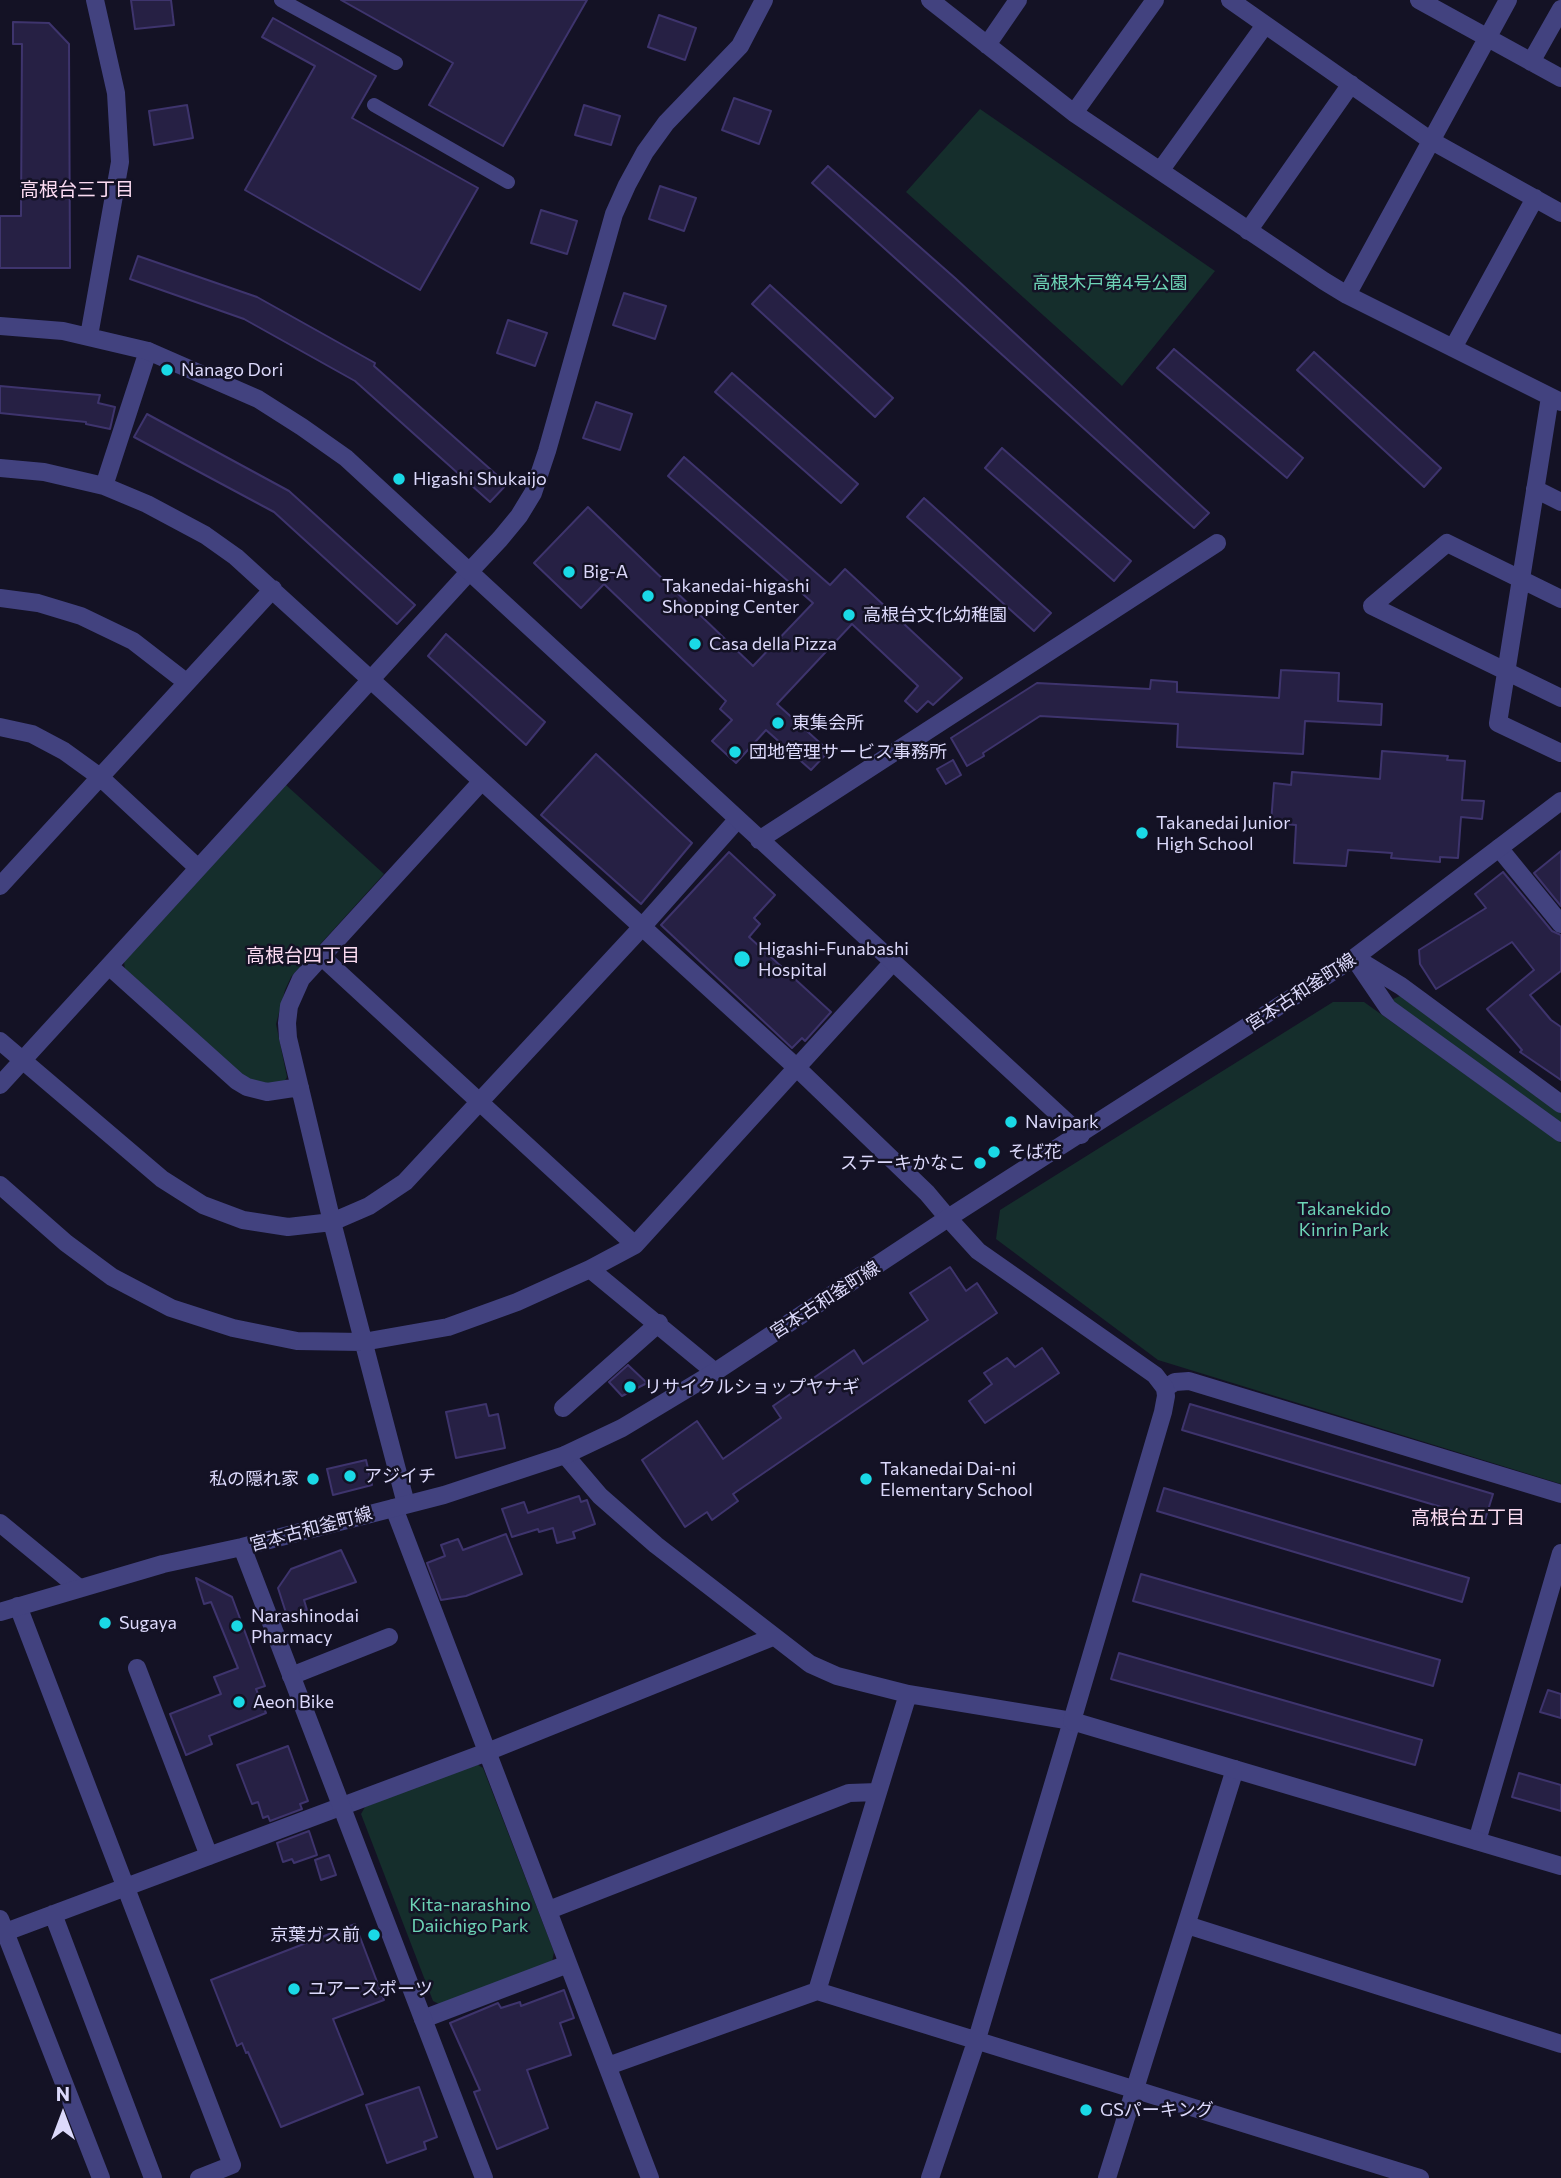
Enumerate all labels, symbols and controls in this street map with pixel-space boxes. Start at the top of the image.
district label: 高根台三丁目 [20,179,134,201]
park label: 高根木戸第4号公園 [1033,272,1187,294]
place label: Nanago Dori [181,359,283,381]
marker: Nanago Dori [159,362,175,378]
place label: Higashi Shukaijo [413,468,547,490]
marker: Higashi Shukaijo [391,471,407,487]
place label: Big-A [583,561,628,583]
marker: Big-A [561,564,577,580]
place label: Takanedai-higashi Shopping Center [662,575,810,618]
marker: Takanedai-higashi Shopping Center [640,588,656,604]
place label: 高根台文化幼稚園 [863,604,1007,626]
marker: 高根台文化幼稚園 [841,607,857,623]
place label: Casa della Pizza [709,633,837,655]
marker: Casa della Pizza [687,636,703,652]
place label: 東集会所 [792,712,864,734]
marker: 東集会所 [770,715,786,731]
place label: 団地管理サービス事務所 [749,741,947,763]
marker: 団地管理サービス事務所 [727,744,743,760]
place label: Takanedai Junior High School [1156,812,1290,854]
marker: Takanedai Junior High School [1134,825,1150,841]
place label: Higashi-Funabashi Hospital [758,938,909,981]
district label: 高根台四丁目 [246,945,360,967]
marker: Higashi-Funabashi Hospital [732,949,752,969]
street label: 宮本古和釜町線 [1242,949,1360,1035]
place label: Navipark [1025,1111,1099,1133]
marker: Navipark [1003,1114,1019,1130]
place label: そば花 [1008,1141,1062,1163]
marker: そば花 [986,1144,1002,1160]
place label: ステーキかなこ [840,1152,966,1174]
marker: ステーキかなこ [972,1155,988,1171]
park label: Takanekido Kinrin Park [1297,1198,1391,1240]
street label: 宮本古和釜町線 [766,1257,884,1343]
place label: リサイクルショップヤナギ [644,1376,860,1398]
marker: リサイクルショップヤナギ [622,1379,638,1395]
place label: Takanedai Dai-ni Elementary School [880,1458,1033,1500]
place label: アジイチ [364,1465,436,1487]
place label: 私の隠れ家 [209,1468,299,1490]
marker: アジイチ [342,1468,358,1484]
marker: 私の隠れ家 [305,1471,321,1487]
marker: Takanedai Dai-ni Elementary School [858,1471,874,1487]
street label: 宮本古和釜町線 [247,1502,375,1556]
district label: 高根台五丁目 [1411,1507,1525,1529]
place label: Narashinodai Pharmacy [251,1605,359,1648]
place label: Sugaya [119,1612,177,1634]
marker: Sugaya [97,1615,113,1631]
marker: Narashinodai Pharmacy [229,1618,245,1634]
place label: Aeon Bike [253,1691,334,1713]
marker: Aeon Bike [231,1694,247,1710]
park label: Kita-narashino Daiichigo Park [409,1894,531,1937]
place label: 京葉ガス前 [270,1924,360,1946]
marker: 京葉ガス前 [366,1927,382,1943]
place label: ユアースポーツ [308,1978,433,2000]
marker: ユアースポーツ [286,1981,302,1997]
north arrow [28,2080,98,2150]
text: N [56,2082,70,2105]
place label: GSパーキング [1100,2099,1214,2121]
marker: GSパーキング [1078,2102,1094,2118]

